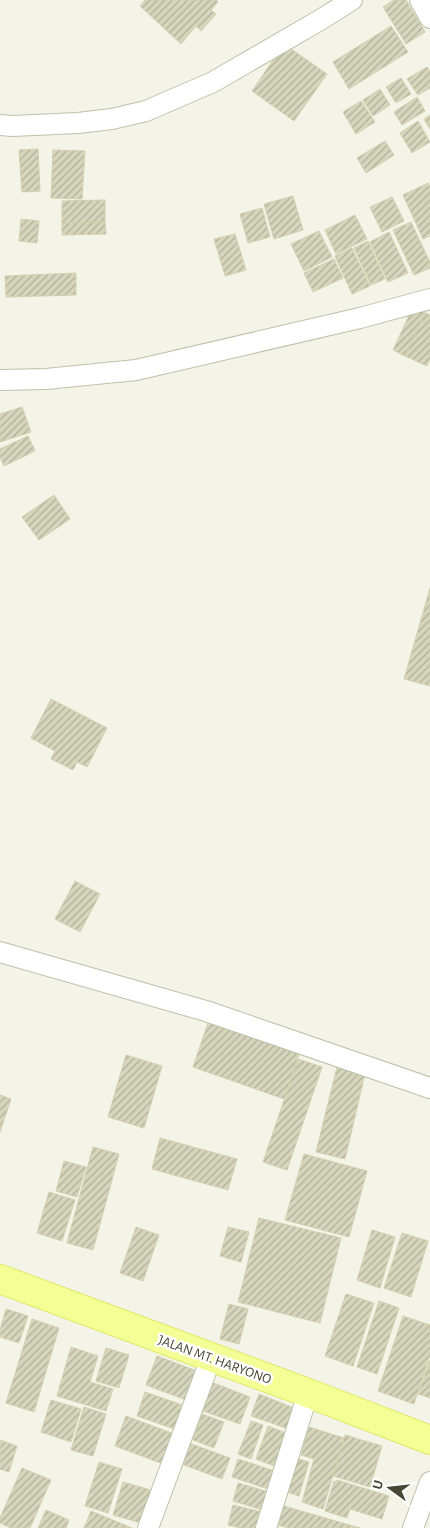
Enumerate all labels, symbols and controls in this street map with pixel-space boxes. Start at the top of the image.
street label: JALAN MT. HARYONO [156,1333,273,1387]
north arrow [365,1463,415,1513]
text: U [370,1479,386,1491]

